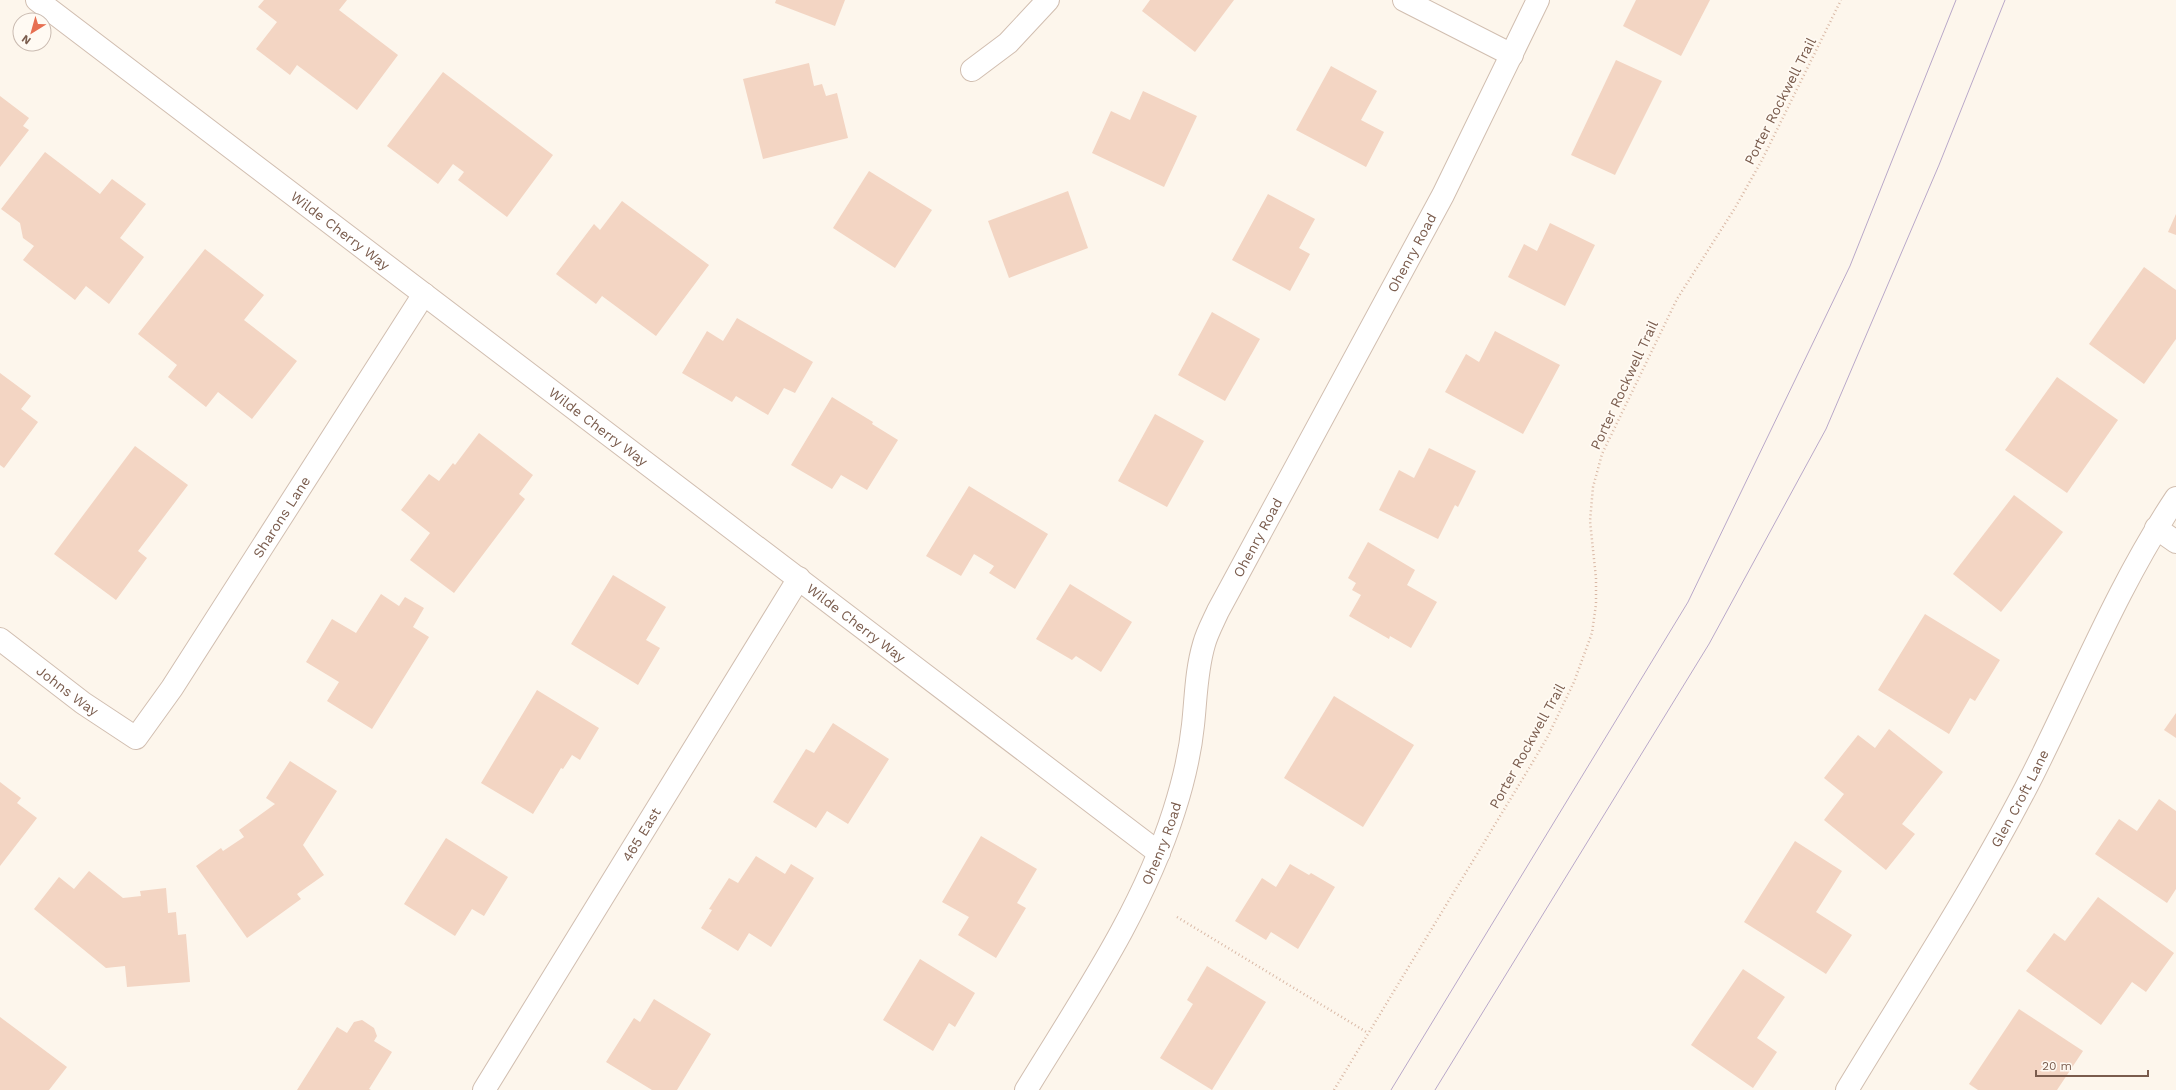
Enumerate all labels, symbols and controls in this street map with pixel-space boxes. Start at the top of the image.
north arrow [12,12,52,52]
text: N [19,32,33,47]
street label: Porter Rockwell Trail [1741,34,1819,167]
street label: Wilde Cherry Way [288,188,393,274]
street label: Ohenry Road [1384,210,1440,295]
street label: Porter Rockwell Trail [1587,317,1661,452]
street label: Wilde Cherry Way [546,384,651,470]
street label: Sharons Lane [250,473,313,561]
street label: Ohenry Road [1230,495,1285,580]
street label: Wilde Cherry Way [804,580,909,666]
street label: Johns Way [33,662,102,719]
street label: Porter Rockwell Trail [1486,680,1568,811]
street label: Glen Croft Lane [1987,747,2052,850]
street label: Ohenry Road [1138,800,1184,887]
street label: 465 East [619,805,664,864]
scale bar [2036,1052,2148,1078]
text: 20 m [2042,1059,2072,1073]

